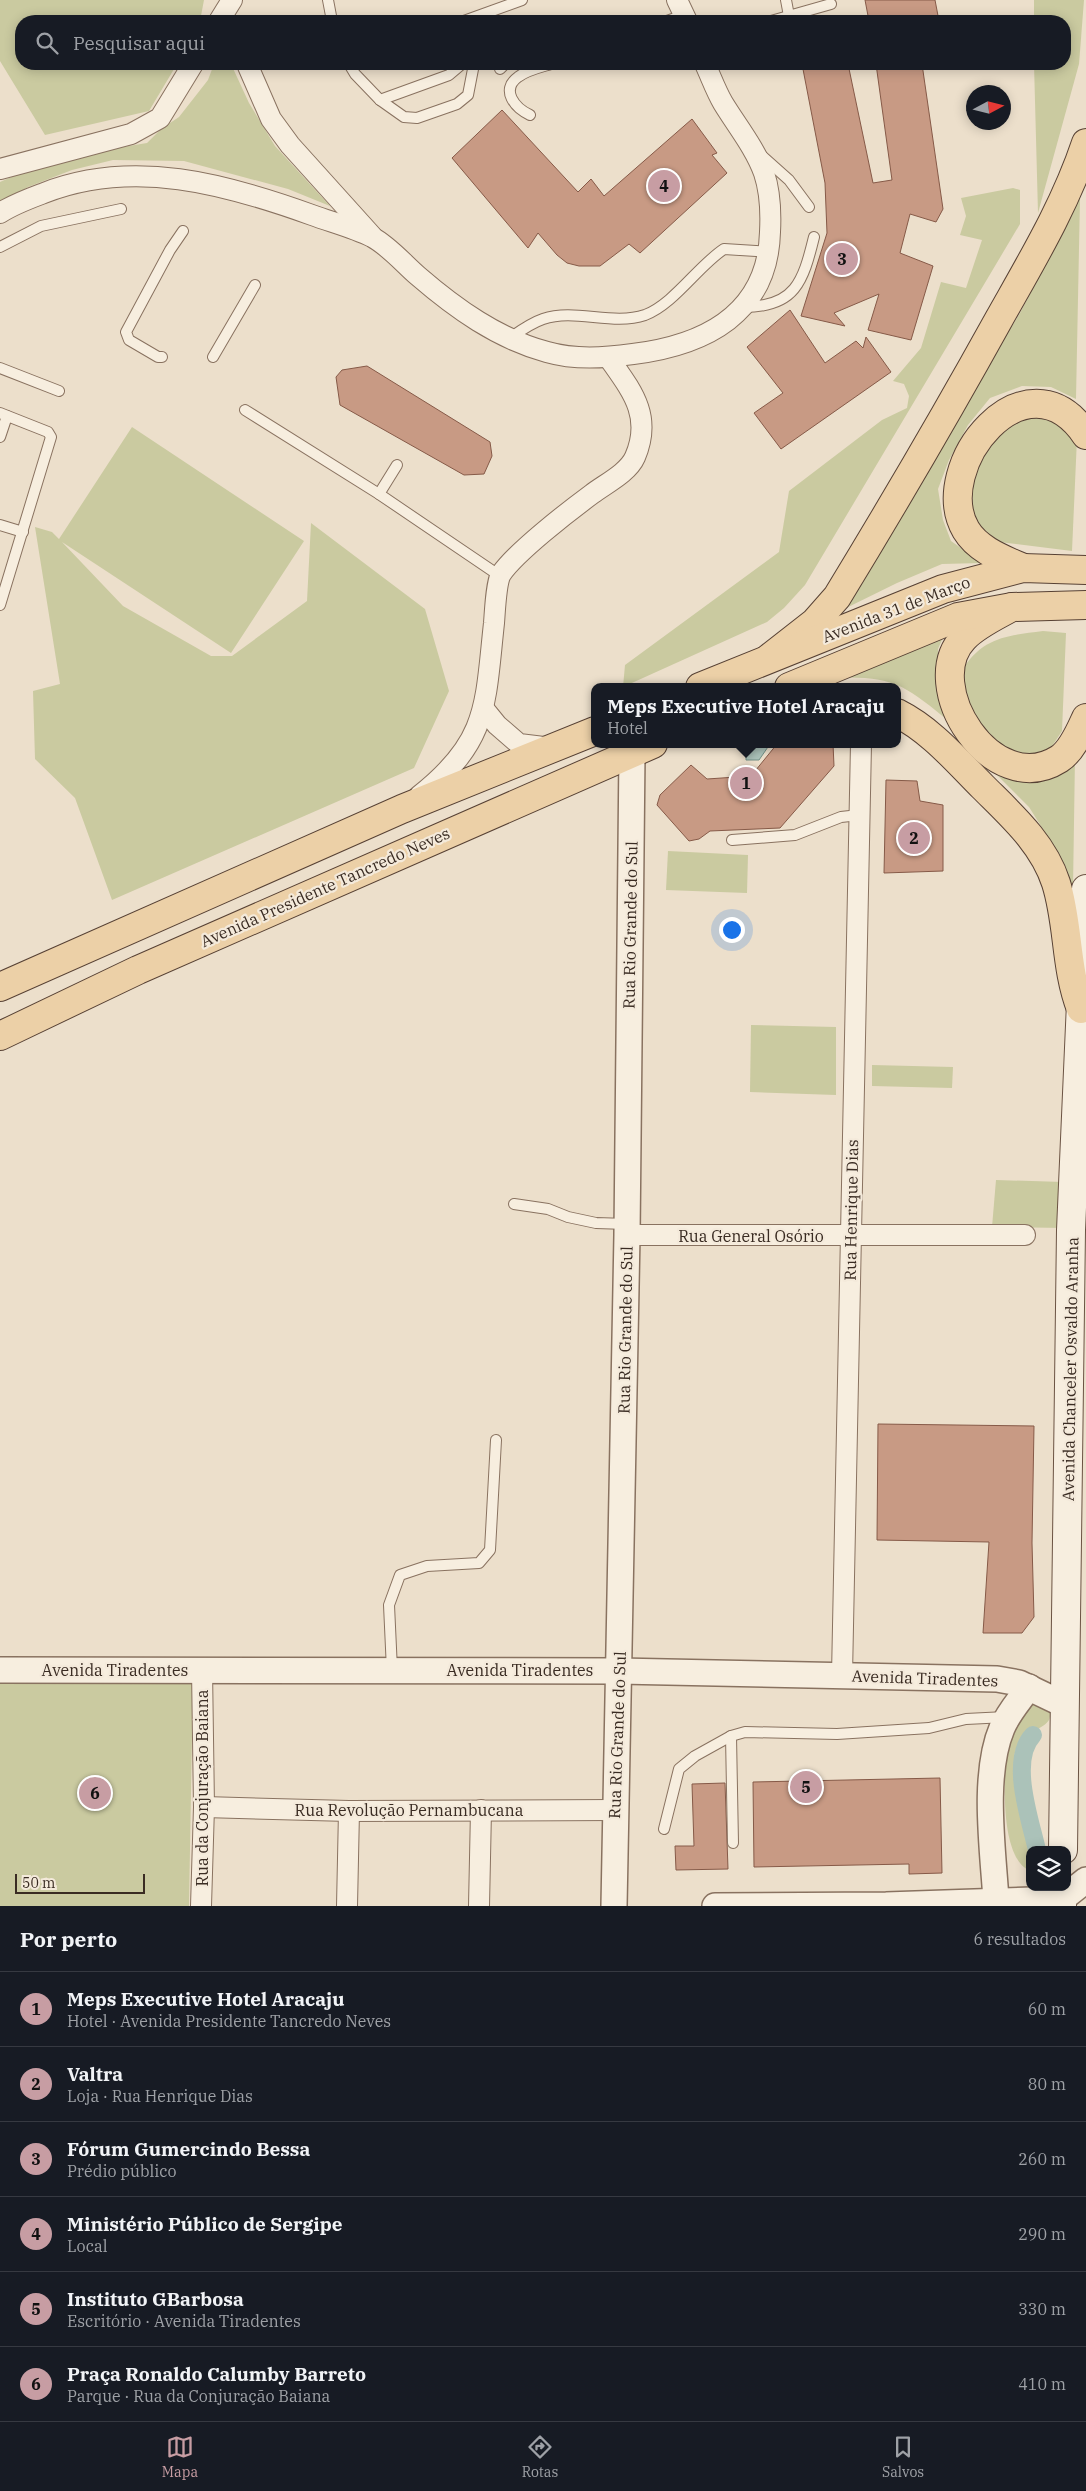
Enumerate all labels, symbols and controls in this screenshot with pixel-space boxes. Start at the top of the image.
search box [15,15,1071,70]
icon: search [33,29,61,57]
text: Pesquisar aqui [73,31,205,55]
north arrow [966,85,1011,130]
pin: 4 [648,167,680,205]
pin: 3 [826,240,858,278]
street label: Avenida 31 de Março [819,572,973,646]
popup [591,683,901,748]
text: Meps Executive Hotel Aracaju [607,694,885,718]
text: Hotel [607,718,648,738]
pin: 1 [730,764,762,802]
pin: 2 [898,819,930,857]
street label: Avenida Presidente Tancredo Neves [197,823,453,951]
street label: Rua Rio Grande do Sul [619,841,641,1009]
your location [719,917,745,943]
street label: Rua Henrique Dias [840,1139,862,1281]
street label: Rua General Osório [678,1226,824,1246]
street label: Avenida Chanceler Osvaldo Aranha [1058,1236,1082,1501]
street label: Rua Rio Grande do Sul [614,1246,636,1414]
street label: Rua Rio Grande do Sul [604,1651,630,1819]
street label: Avenida Tiradentes [42,1660,188,1680]
street label: Avenida Tiradentes [447,1660,593,1680]
street label: Avenida Tiradentes [851,1665,999,1691]
street label: Rua da Conjuração Baiana [192,1689,212,1887]
pin: 5 [790,1768,822,1806]
pin: 6 [79,1774,111,1812]
street label: Rua Revolução Pernambucana [295,1800,524,1820]
map controls [1026,1846,1071,1891]
button: layers [1026,1846,1071,1891]
scale bar [15,1871,145,1894]
text: 50 m [22,1874,55,1892]
text: Por perto [20,1925,117,1953]
text: 6 resultados [974,1929,1066,1949]
text: Meps Executive Hotel Aracaju [67,1987,344,2011]
text: 1 [31,1999,41,2019]
text: 60 m [1028,1999,1066,2019]
text: Hotel · Avenida Presidente Tancredo Neves [67,2011,391,2031]
text: Valtra [67,2062,123,2086]
text: 2 [31,2074,41,2094]
text: 80 m [1028,2074,1066,2094]
text: Loja · Rua Henrique Dias [67,2086,253,2106]
text: Fórum Gumercindo Bessa [67,2137,310,2161]
text: 3 [31,2149,41,2169]
text: 260 m [1018,2149,1066,2169]
text: Prédio público [67,2161,176,2181]
text: Ministério Público de Sergipe [67,2212,343,2236]
text: 4 [31,2224,41,2244]
text: 290 m [1018,2224,1066,2244]
text: Local [67,2236,107,2256]
text: Instituto GBarbosa [67,2287,244,2311]
text: 5 [31,2299,41,2319]
text: 330 m [1018,2299,1066,2319]
text: Escritório · Avenida Tiradentes [67,2311,301,2331]
text: Praça Ronaldo Calumby Barreto [67,2362,366,2386]
text: 6 [31,2374,41,2394]
text: 410 m [1018,2374,1066,2394]
text: Parque · Rua da Conjuração Baiana [67,2386,330,2406]
tab: Mapa [162,2433,198,2481]
tab: Rotas [522,2433,558,2481]
tab: Salvos [882,2433,924,2481]

